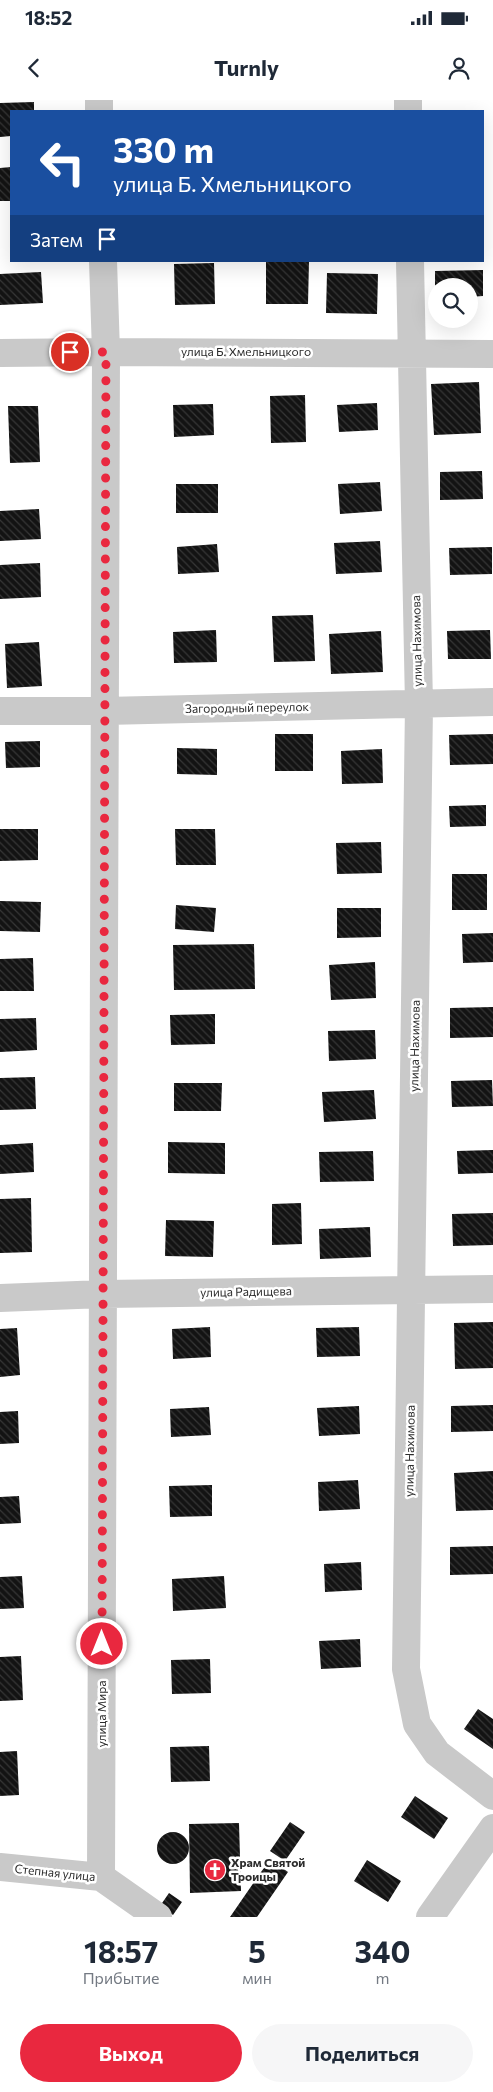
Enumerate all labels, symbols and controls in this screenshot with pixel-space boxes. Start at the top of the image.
text: 18:52 [25,6,72,29]
icon: back [20,54,48,82]
text: Turnly [214,54,279,81]
icon: person [445,54,473,82]
text: 330 m [113,127,214,170]
icon: left [30,130,95,195]
text: улица Б. Хмельницкого [113,170,352,197]
icon: arrive [93,225,121,253]
text: Затем [30,228,83,251]
map controls [428,278,478,328]
button: search [428,278,478,328]
pin [49,331,91,373]
icon: arrive [56,338,84,366]
street label: улица Б. Хмельницкого [181,344,311,358]
street label: улица Нахимова [408,595,424,687]
street label: Загородный переулок [185,699,310,715]
street label: улица Нахимова [406,1000,422,1092]
street label: улица Радищева [200,1283,292,1299]
street label: улица Нахимова [401,1405,417,1497]
position arrow [75,1617,127,1669]
street label: улица Мира [94,1681,108,1747]
place label: Храм Святой Троицы [231,1855,305,1883]
church icon: Храм Святой Троицы [203,1858,227,1882]
street label: Степная улица [14,1861,96,1883]
text: 18:57 [84,1932,158,1969]
text: 5 [248,1932,266,1969]
text: 340 [355,1932,410,1969]
text: Прибытие [83,1968,160,1987]
text: мин [242,1968,272,1987]
text: m [375,1968,389,1987]
button: Выход [20,2024,242,2082]
button: Поделиться [252,2024,473,2082]

